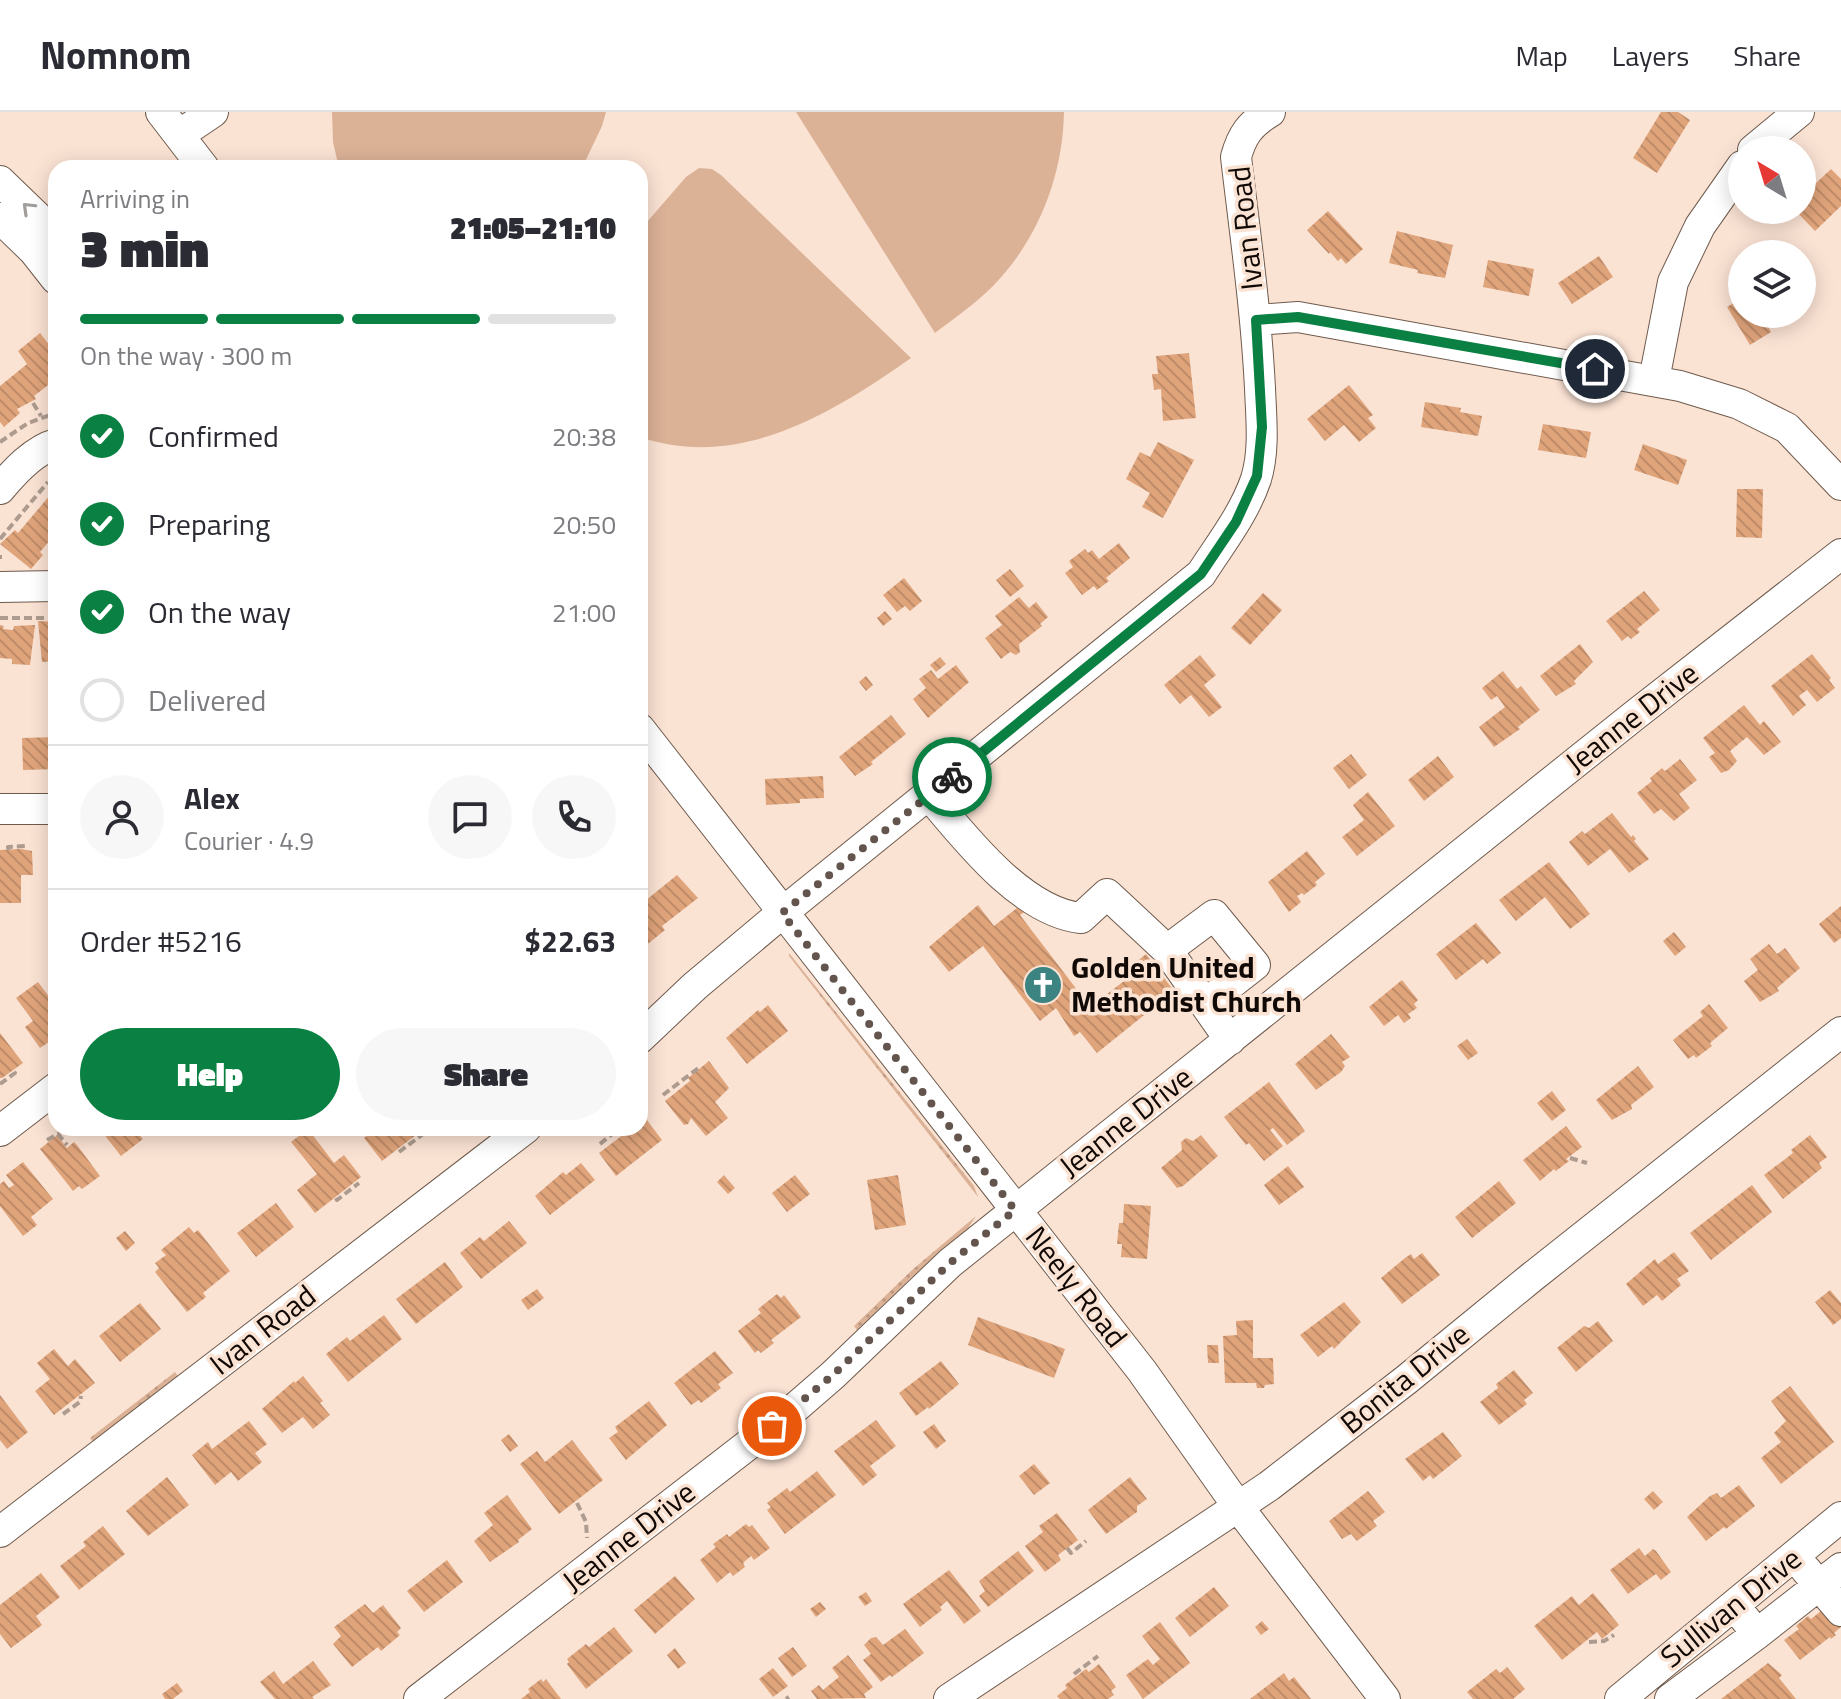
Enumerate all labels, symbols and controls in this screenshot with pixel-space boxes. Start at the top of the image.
text: Nomnom [40,26,191,84]
text: Map [1515,34,1568,77]
text: Layers [1612,34,1689,77]
text: Share [1733,34,1801,77]
north arrow [1728,136,1816,224]
map controls [1728,136,1816,328]
street label: Ivan Road [1216,164,1274,292]
text: Arriving in [80,179,190,218]
one-way arrow [23,203,37,217]
text: 21:05–21:10 [450,205,616,251]
text: 3 min [80,208,209,287]
button: layers [1728,240,1816,328]
pin [1561,335,1629,403]
text: On the way · 300 m [80,336,292,375]
icon: home [1573,347,1617,391]
text: Confirmed [148,413,279,459]
icon: check [80,414,124,458]
text: 20:38 [552,417,616,456]
text: Preparing [148,501,270,547]
icon: check [80,502,124,546]
text: 20:50 [552,505,616,544]
text: On the way [148,589,291,635]
icon: check [80,590,124,634]
text: 21:00 [552,593,616,632]
street label: Jeanne Drive [1555,650,1708,784]
text: Delivered [148,677,266,723]
courier [912,737,992,817]
icon: bike [930,755,974,799]
button: person [80,775,164,859]
text: Alex [184,775,240,821]
button: chat [428,775,512,859]
button: phone [532,775,616,859]
text: Courier · 4.9 [184,821,314,860]
text: Order #5216 [80,918,242,964]
text: $22.63 [524,918,616,964]
place label: Golden United Methodist Church [1071,944,1302,1024]
church icon: Golden United Methodist Church [1022,964,1064,1006]
button: Help [80,1028,340,1120]
button: Share [356,1028,616,1120]
street label: Jeanne Drive [1049,1054,1202,1188]
street label: Neely Road [1015,1216,1139,1357]
street label: Ivan Road [199,1273,326,1386]
street label: Bonita Drive [1330,1312,1479,1445]
pin [738,1392,806,1460]
icon: bag [750,1404,794,1448]
street label: Jeanne Drive [552,1469,705,1603]
street label: Sullivan Drive [1650,1536,1811,1679]

